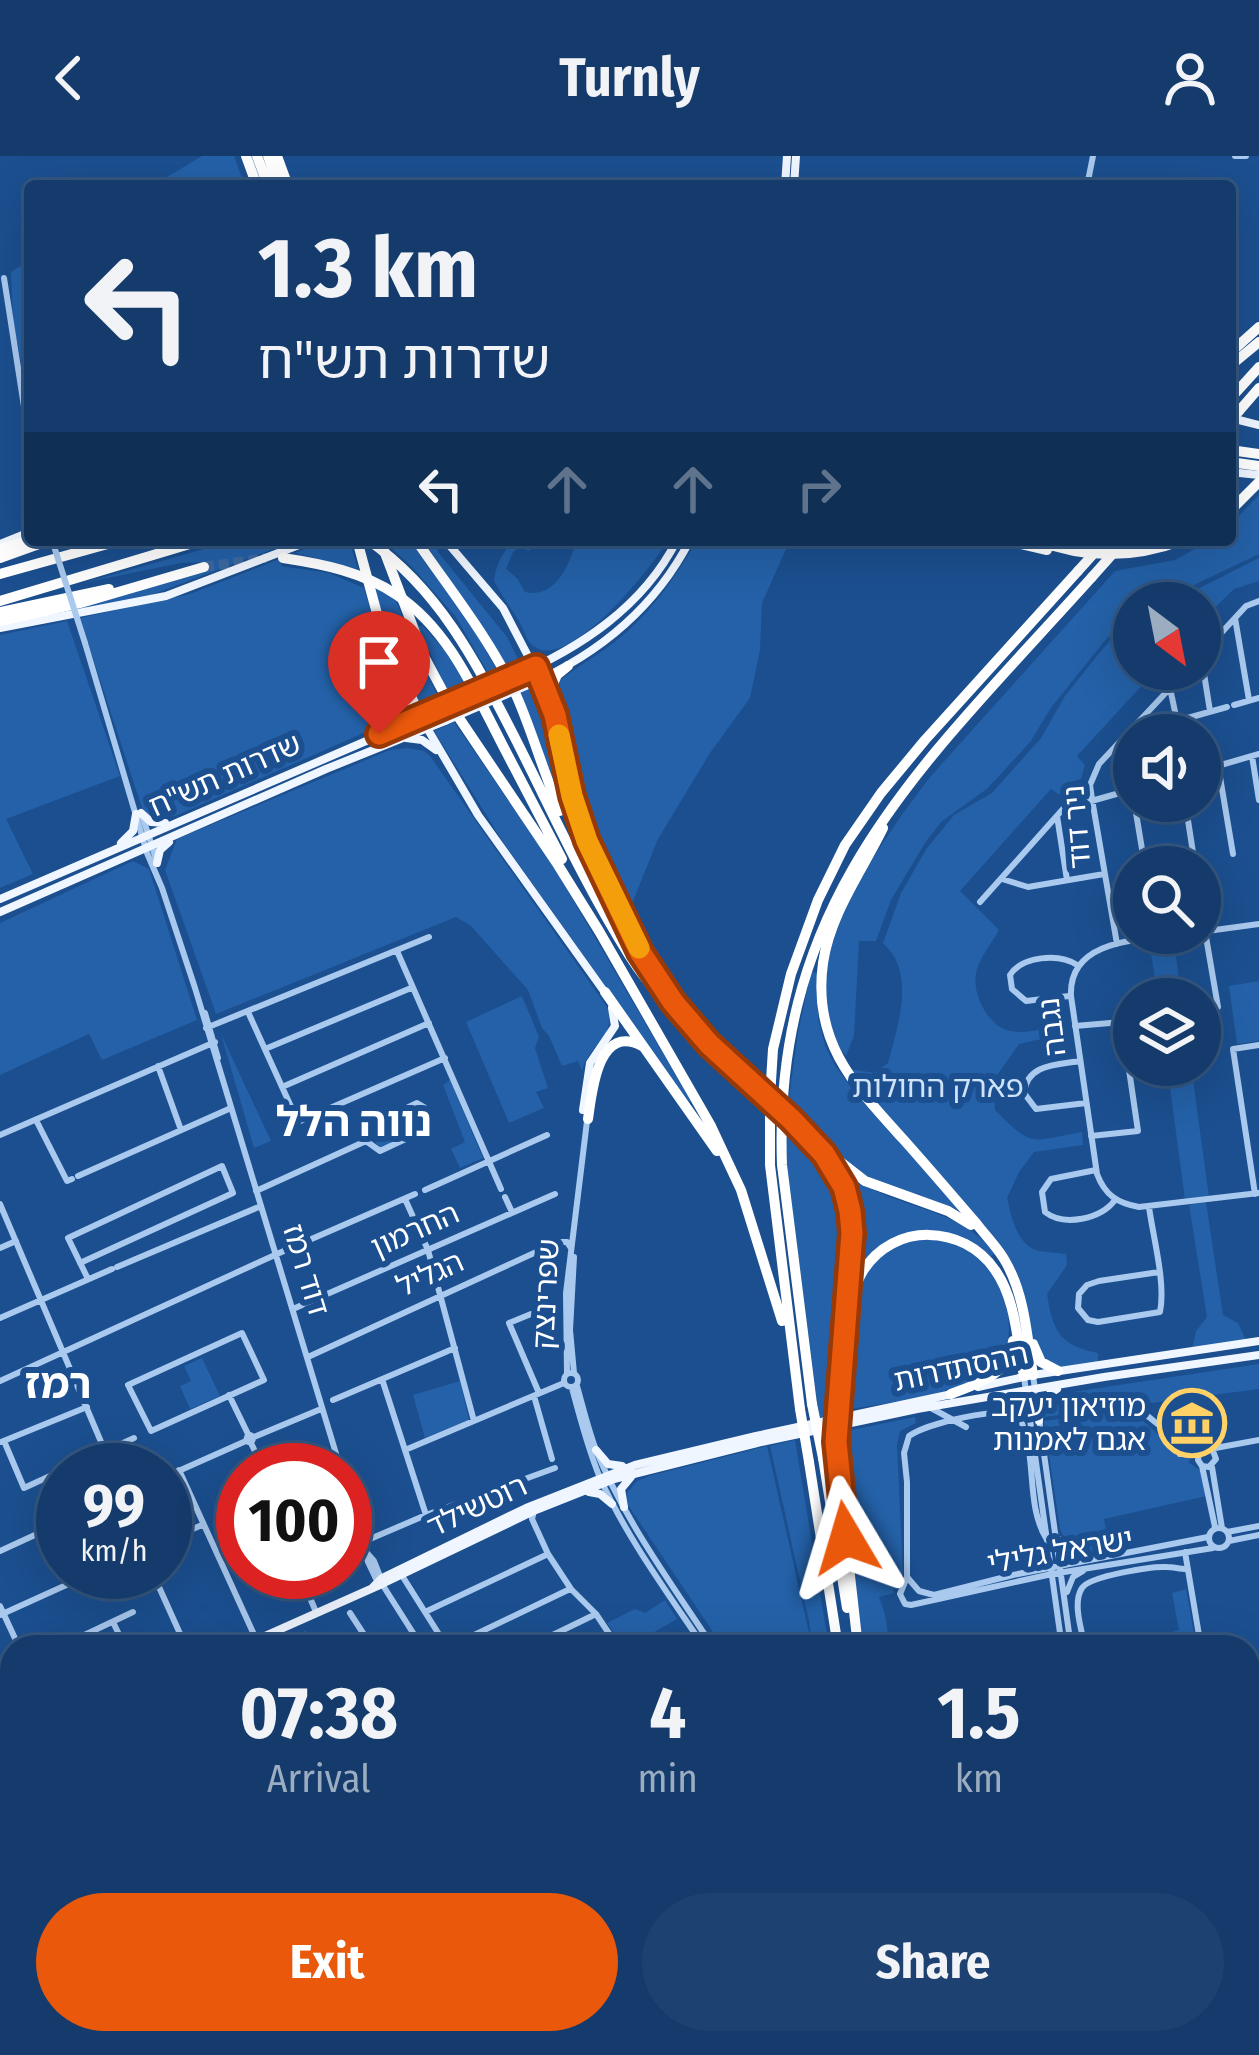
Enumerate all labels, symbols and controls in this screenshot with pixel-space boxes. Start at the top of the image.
icon: back [36,45,102,111]
icon: person [1157,45,1223,111]
text: Turnly [559,46,700,110]
text: 1.3 km [258,218,478,319]
icon: left [60,228,216,384]
text: שדרות תש"ח [258,328,550,392]
icon: left [408,456,474,522]
icon: ahead [534,456,600,522]
icon: ahead [660,456,726,522]
icon: right [786,456,852,522]
north arrow [1113,582,1221,690]
map controls [1113,582,1221,1086]
pin [328,611,430,734]
icon: arrive [346,629,412,695]
button: sound [1113,714,1221,822]
street label: שדרות תש"ח [143,726,307,824]
street label: ניר דוד [1055,784,1099,870]
button: search [1113,846,1221,954]
button: layers [1113,978,1221,1086]
street label: נגבה [1031,996,1073,1058]
park label: פארק החולות [852,1069,1024,1105]
district label: נווה הלל [276,1097,432,1147]
street label: החרמון [365,1195,465,1265]
street label: דוד רמז [275,1220,337,1320]
street label: שפרינצק [525,1238,567,1350]
street label: הגליל [391,1243,469,1305]
street label: ההסתדרות [890,1335,1032,1399]
district label: רמז [24,1359,92,1409]
place label: מוזיאון יעקב אגם לאמנות [991,1388,1146,1458]
museum icon: מוזיאון יעקב אגם לאמנות [1157,1388,1227,1458]
speed limit sign: 100 [216,1443,372,1599]
street label: רוטשילד [421,1467,533,1545]
text: 99 [83,1470,145,1542]
position arrow [783,1475,909,1601]
street label: ישראל גלילי [984,1520,1136,1582]
text: km/h [81,1533,147,1569]
text: 07:38 [240,1671,398,1757]
text: 4 [649,1671,686,1757]
text: 1.5 [937,1671,1020,1757]
text: Arrival [267,1756,370,1802]
text: min [638,1756,698,1802]
text: km [955,1756,1003,1802]
button: Exit [36,1893,618,2031]
button: Share [642,1893,1224,2031]

